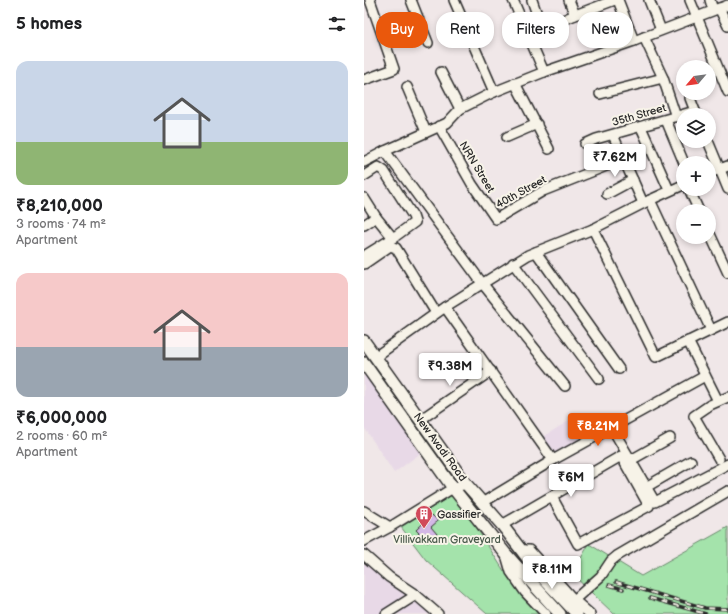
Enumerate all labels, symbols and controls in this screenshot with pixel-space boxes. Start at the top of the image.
chip: Buy [376,12,428,48]
chip: Rent [436,12,494,48]
chip: Filters [502,12,569,48]
chip: New [577,12,633,48]
icon: filters [326,13,348,35]
text: 5 homes [16,14,82,34]
north arrow [676,60,716,100]
map controls [676,60,716,244]
icon: home [146,87,218,159]
street label: 35th Street [611,101,668,129]
button: layers [676,108,716,148]
street label: NRN Street [457,139,498,195]
pin: ₹7.62M [582,144,648,178]
text: ₹7.62M [593,149,637,165]
button: + [676,156,716,196]
street label: 40th Street [494,173,549,211]
text: ₹8,210,000 [16,196,103,216]
button: − [676,204,716,244]
text: 3 rooms · 74 m² [16,216,106,232]
text: Apartment [16,232,77,248]
icon: home [146,299,218,371]
pin: ₹9.38M [417,353,483,387]
text: ₹9.38M [428,358,472,374]
text: ₹6,000,000 [16,408,107,428]
street label: New Avadi Road [411,410,469,484]
pin: ₹8.21M [565,413,631,447]
text: ₹8.21M [577,418,619,434]
text: 2 rooms · 60 m² [16,428,108,444]
text: Apartment [16,444,77,460]
pin: ₹6M [552,464,590,498]
text: ₹6M [558,469,584,485]
building icon: Gassifier [414,504,434,529]
place label: Gassifier [437,508,482,521]
park label: Villivakkam Graveyard [393,533,501,546]
pin: ₹8.11M [519,556,585,590]
text: ₹8.11M [532,561,572,577]

